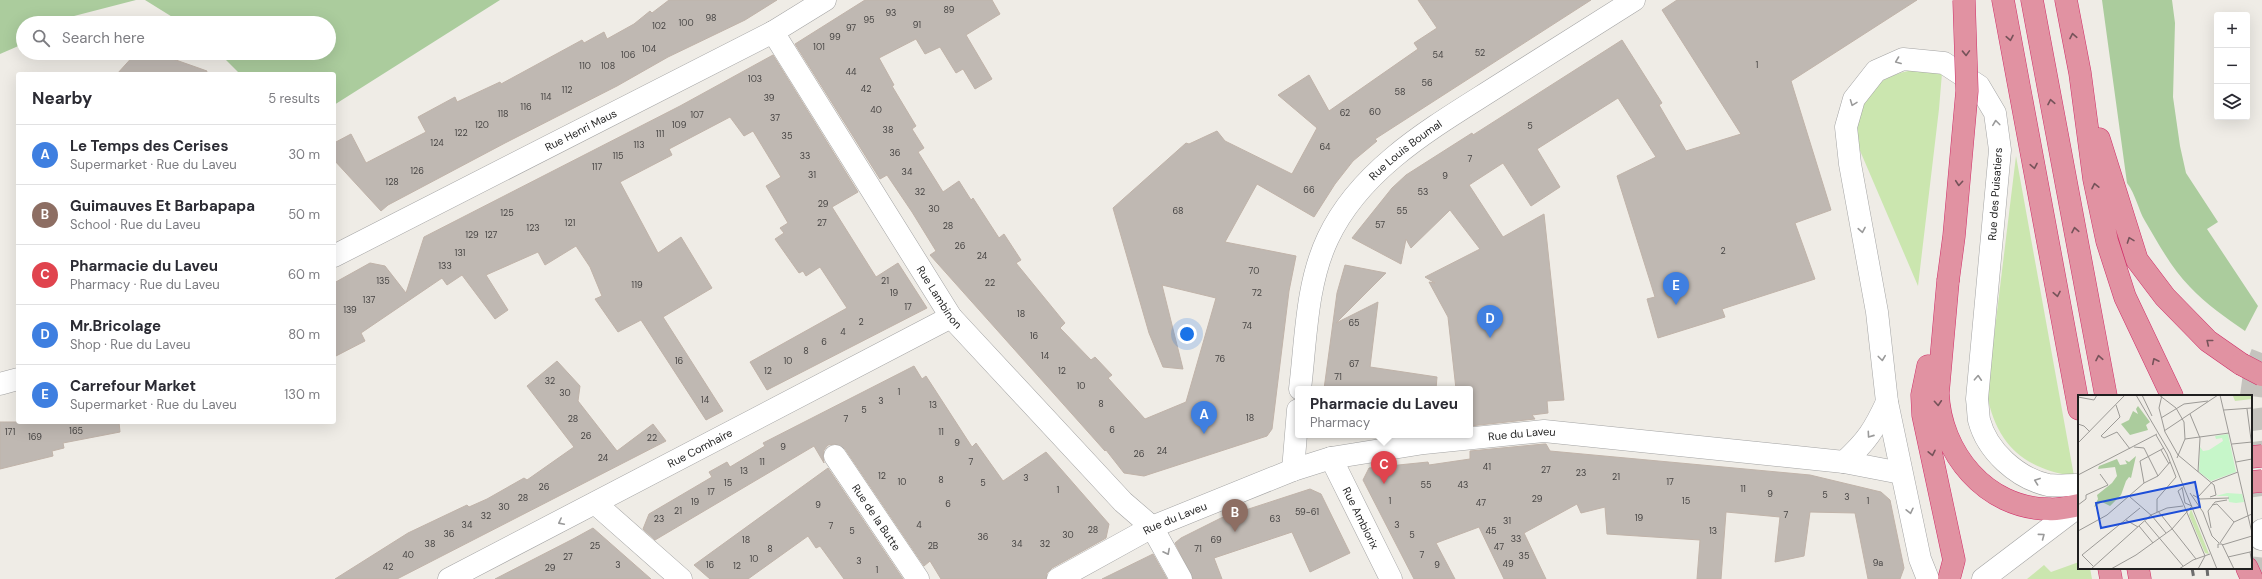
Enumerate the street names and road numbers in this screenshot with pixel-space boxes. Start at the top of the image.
street label: Rue Henri Maus [542,106,619,154]
street label: Rue Louis Boumal [1366,117,1445,183]
street label: Rue des Puisatiers [1985,147,2005,241]
street label: Rue Lambinon [914,263,965,331]
street label: Rue du Laveu [1487,424,1556,444]
street label: Rue Comhaire [665,425,735,471]
street label: Rue de la Butte [849,481,904,553]
street label: Rue Ambiorix [1340,485,1382,552]
street label: Rue du Laveu [1140,499,1209,538]

